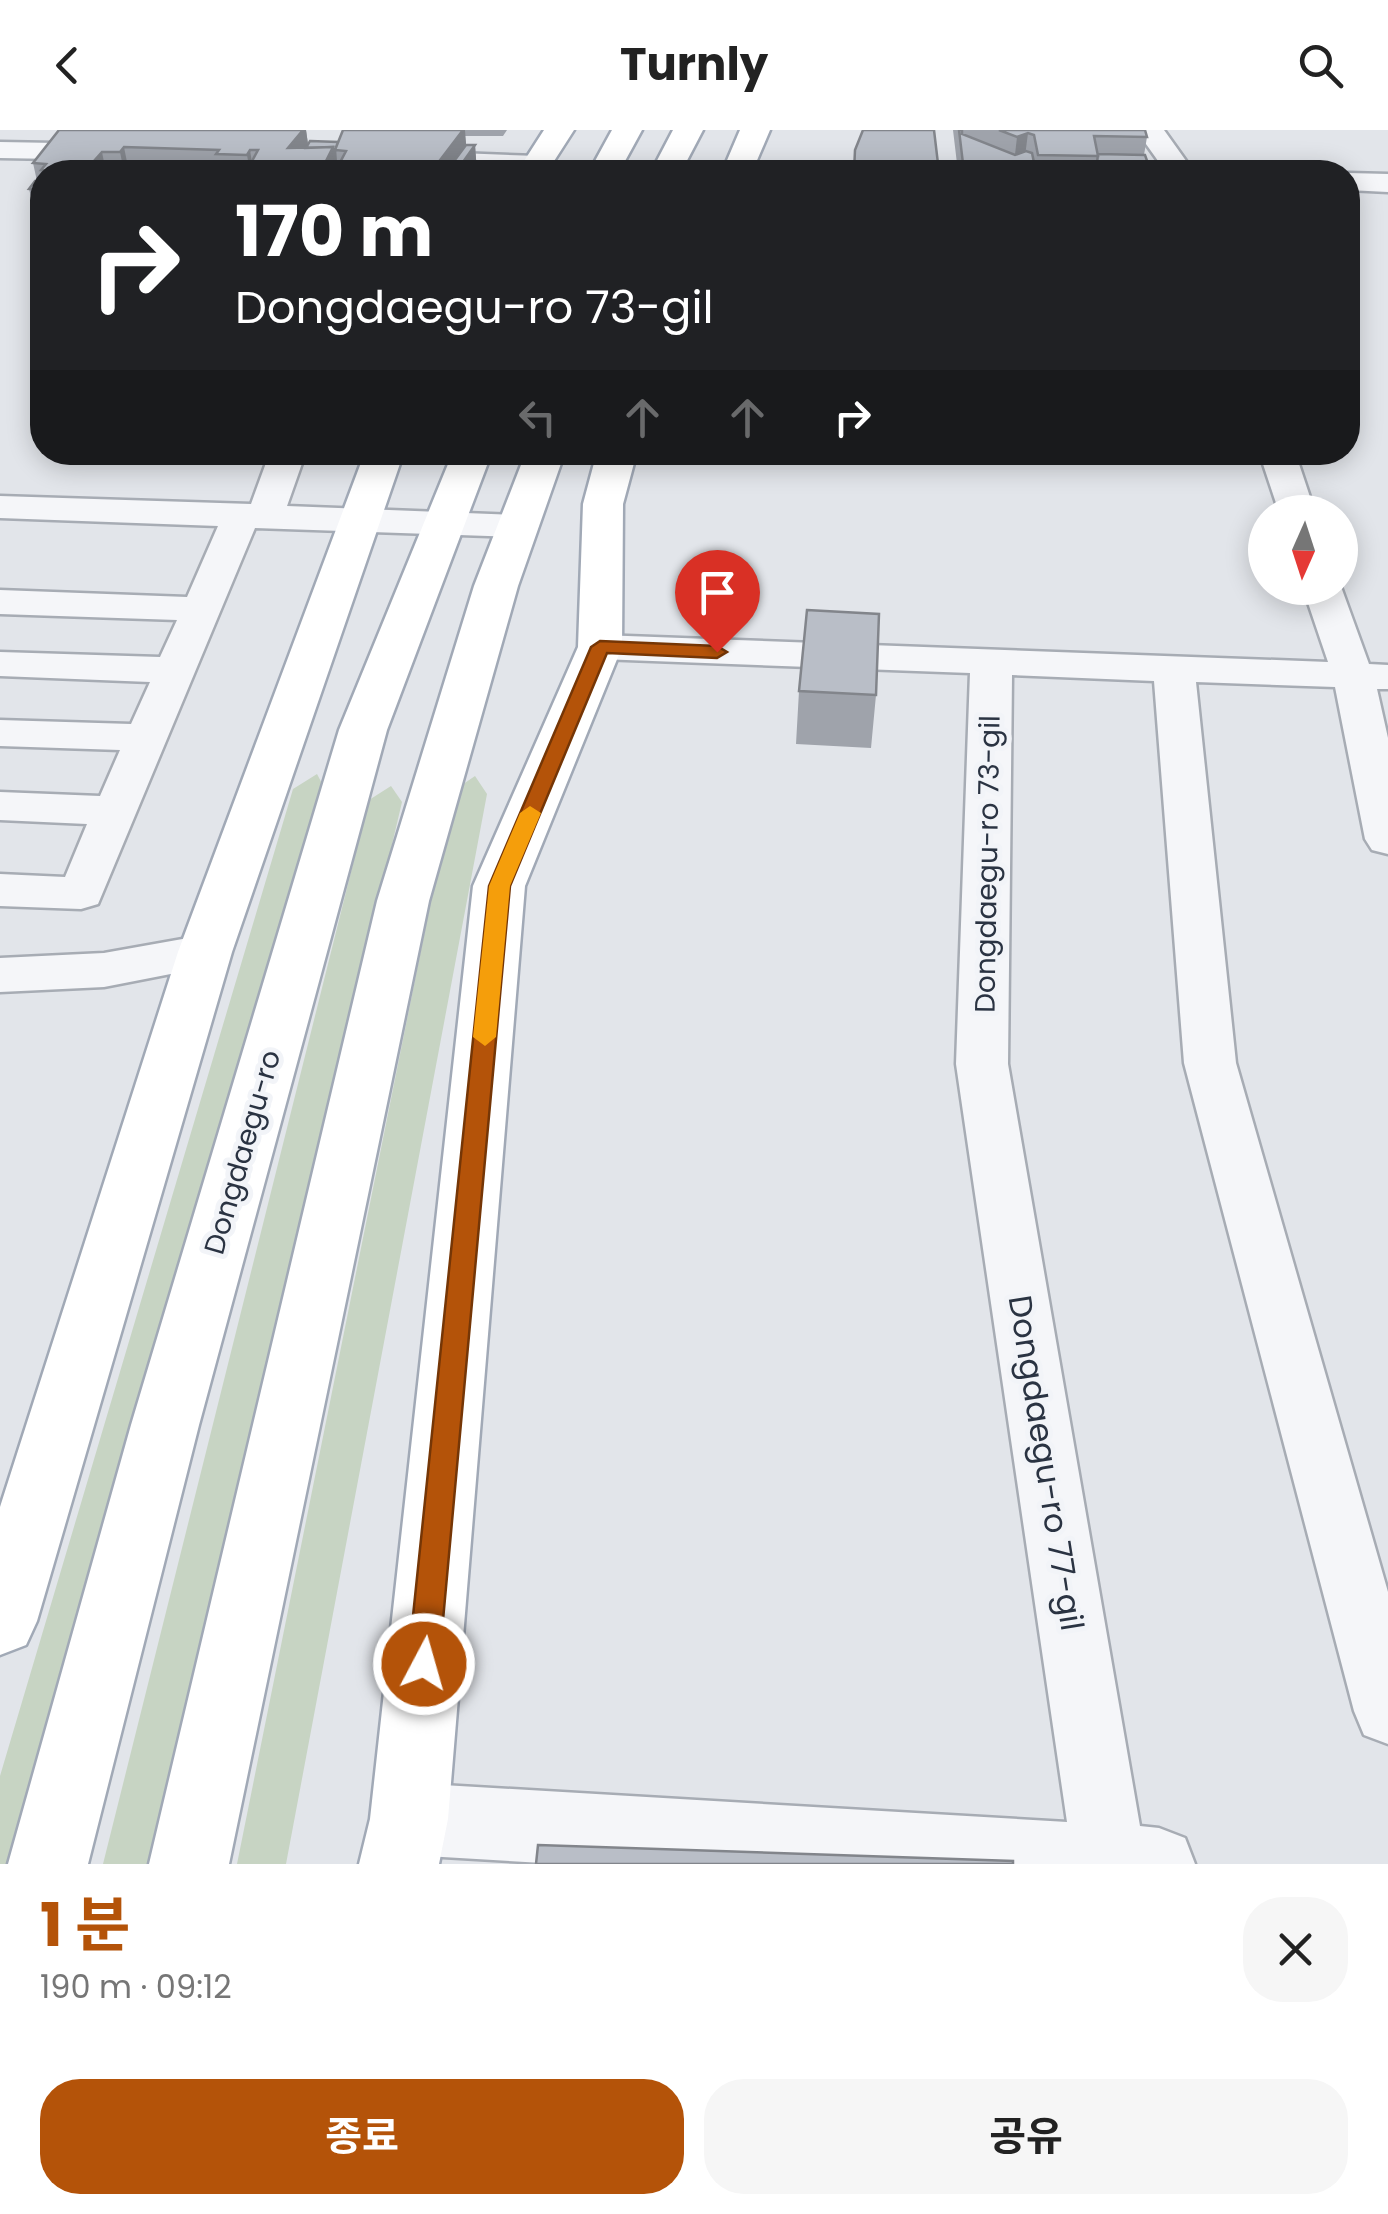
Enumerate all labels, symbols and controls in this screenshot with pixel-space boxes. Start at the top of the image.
text: Turnly [620,33,768,96]
icon: back [40,38,95,93]
icon: search [1293,38,1348,93]
text: 170 m [235,182,433,281]
icon: right [70,200,200,330]
text: Dongdaegu-ro 73-gil [235,276,714,339]
icon: left [510,390,565,445]
icon: ahead [615,390,670,445]
icon: ahead [720,390,775,445]
icon: right [825,390,880,445]
north arrow [1248,495,1358,605]
map controls [1248,495,1358,605]
pin [675,550,760,653]
icon: arrive [690,565,745,620]
street label: Dongdaegu-ro 73-gil [965,715,1010,1013]
street label: Dongdaegu-ro [195,1046,290,1259]
street label: Dongdaegu-ro 77-gil [998,1292,1095,1634]
position arrow [372,1612,476,1716]
text: 1 분 [40,1883,130,1967]
button: close [1243,1897,1348,2002]
text: 190 m · 09:12 [40,1964,232,2009]
button: 종료 [40,2079,684,2194]
button: 공유 [704,2079,1348,2194]

